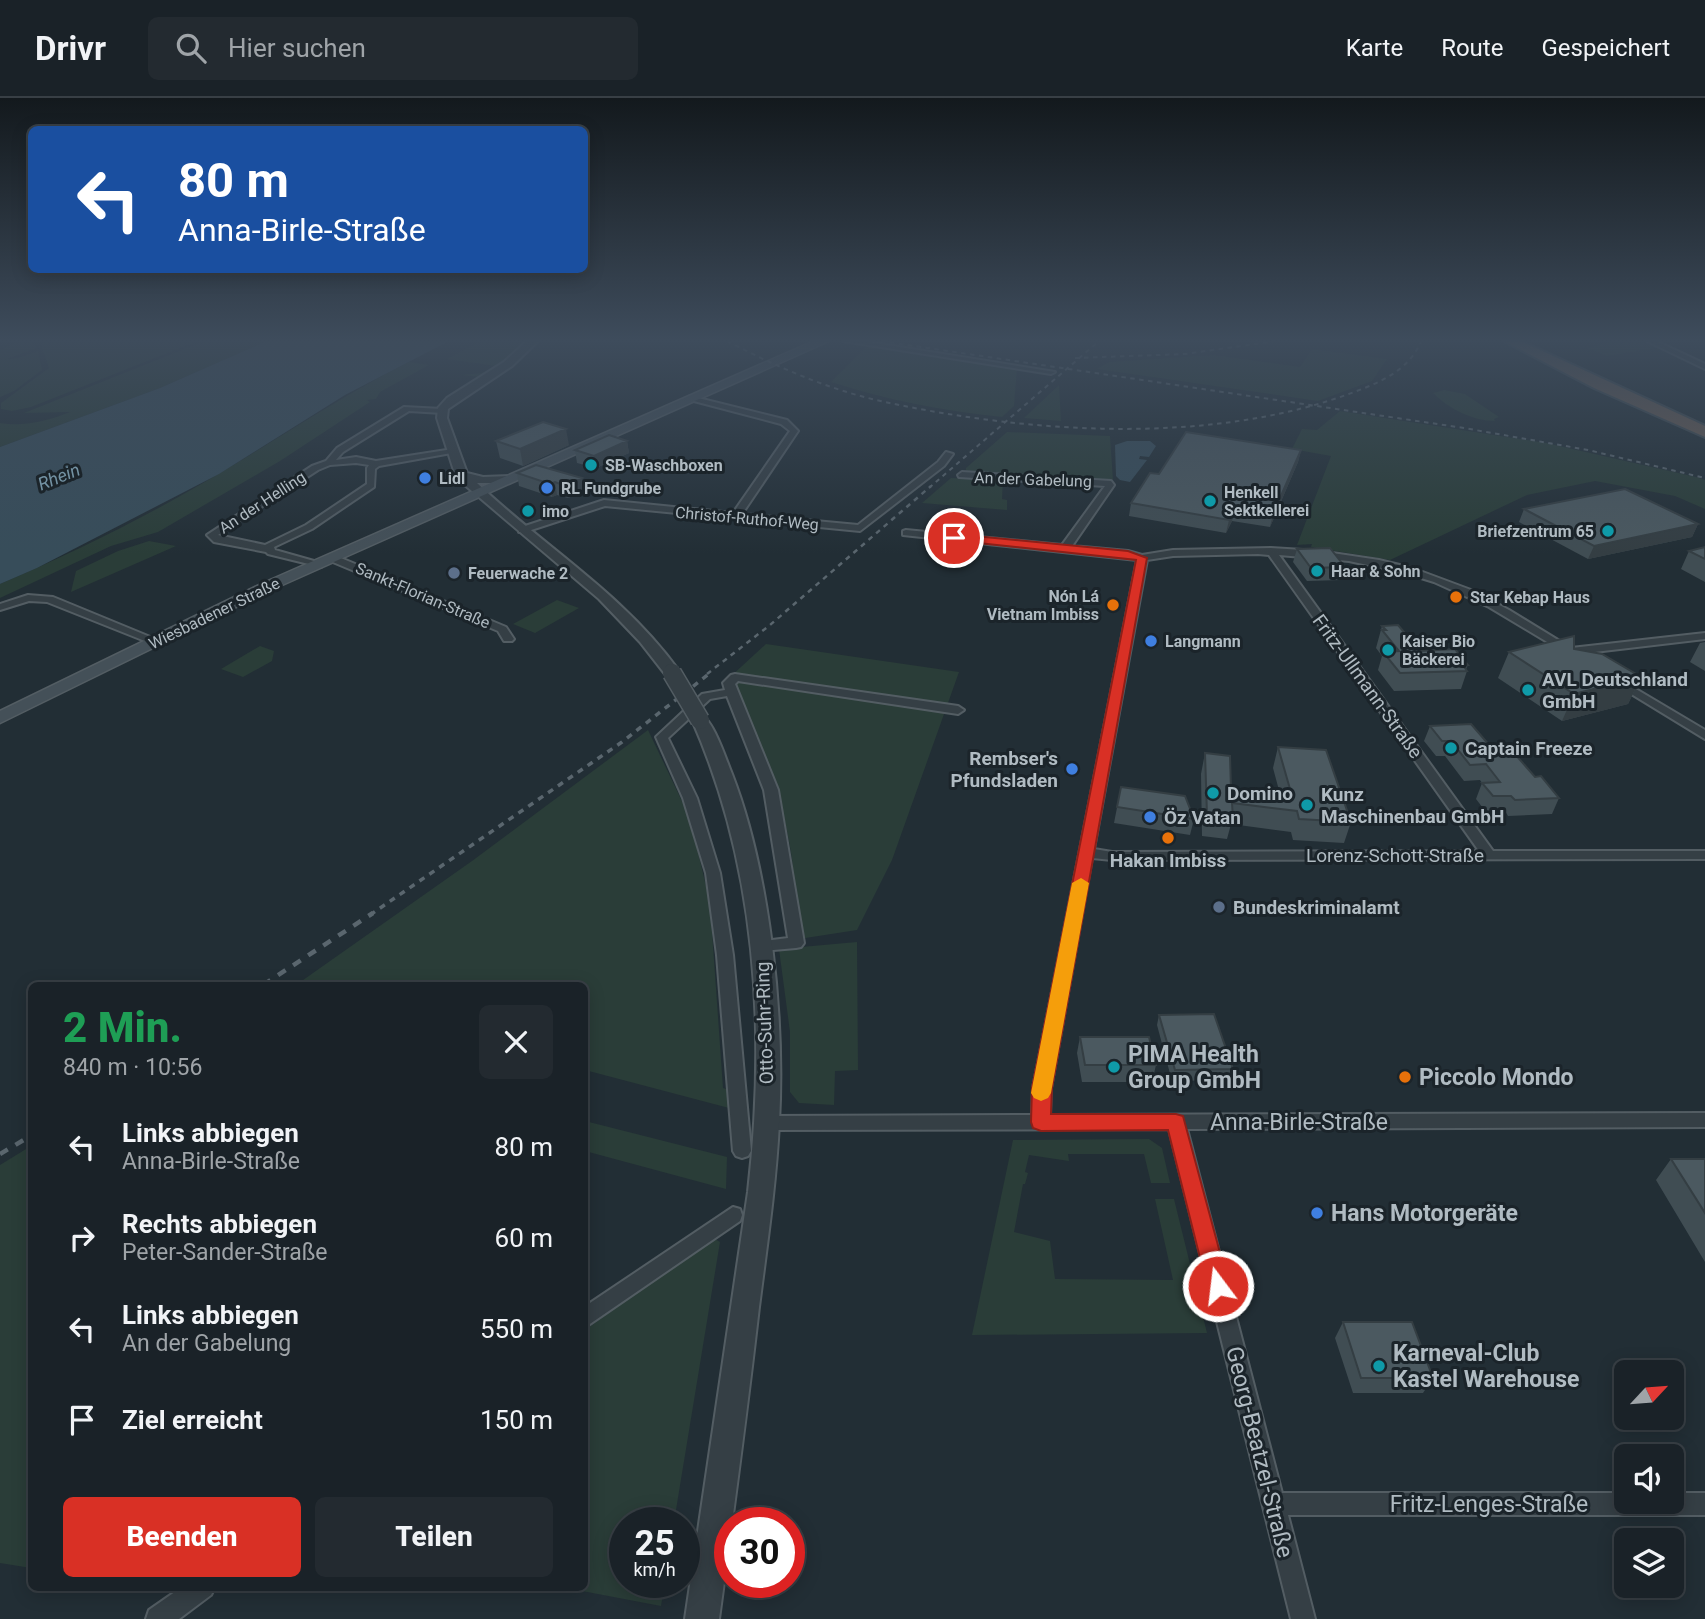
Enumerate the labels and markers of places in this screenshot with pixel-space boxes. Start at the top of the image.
place label: SB-Waschboxen [605,456,723,475]
marker: SB-Waschboxen [583,457,599,473]
place label: Lidl [439,469,465,488]
marker: Lidl [417,470,433,486]
place label: RL Fundgrube [561,479,661,498]
marker: RL Fundgrube [539,480,555,496]
place label: Henkell Sektkellerei [1224,483,1309,520]
marker: Henkell Sektkellerei [1202,493,1218,509]
place label: imo [542,502,569,521]
marker: imo [520,503,536,519]
pin [924,508,984,568]
place label: Briefzentrum 65 [1477,522,1594,541]
marker: Briefzentrum 65 [1600,523,1616,539]
place label: Haar & Sohn [1331,562,1421,581]
marker: Haar & Sohn [1309,563,1325,579]
place label: Feuerwache 2 [468,564,568,583]
marker: Feuerwache 2 [446,565,462,581]
place label: Nón Lá Vietnam Imbiss [987,587,1099,624]
place label: Star Kebap Haus [1470,588,1590,607]
marker: Star Kebap Haus [1448,589,1464,605]
marker: Nón Lá Vietnam Imbiss [1105,597,1121,613]
place label: Langmann [1165,632,1241,651]
place label: Kaiser Bio Bäckerei [1402,632,1475,669]
marker: Langmann [1143,633,1159,649]
marker: Kaiser Bio Bäckerei [1380,642,1396,658]
place label: AVL Deutschland GmbH [1542,668,1688,713]
marker: AVL Deutschland GmbH [1520,682,1536,698]
place label: Captain Freeze [1465,737,1593,760]
marker: Captain Freeze [1443,740,1459,756]
place label: Rembser's Pfundsladen [950,747,1058,792]
marker: Rembser's Pfundsladen [1064,761,1080,777]
place label: Domino [1227,782,1293,805]
place label: Kunz Maschinenbau GmbH [1321,783,1504,828]
marker: Domino [1205,785,1221,801]
marker: Kunz Maschinenbau GmbH [1299,797,1315,813]
place label: Öz Vatan [1164,806,1241,829]
marker: Öz Vatan [1142,809,1158,825]
marker: Hakan Imbiss [1160,830,1176,846]
place label: Hakan Imbiss [1110,849,1226,872]
place label: Bundeskriminalamt [1233,896,1400,919]
marker: Bundeskriminalamt [1211,899,1227,915]
place label: PIMA Health Group GmbH [1128,1041,1261,1094]
marker: PIMA Health Group GmbH [1106,1059,1122,1075]
place label: Piccolo Mondo [1419,1064,1574,1091]
marker: Piccolo Mondo [1397,1069,1413,1085]
place label: Hans Motorgeräte [1331,1200,1518,1227]
marker: Hans Motorgeräte [1309,1205,1325,1221]
place label: Karneval-Club Kastel Warehouse [1393,1340,1579,1393]
marker: Karneval-Club Kastel Warehouse [1371,1358,1387,1374]

